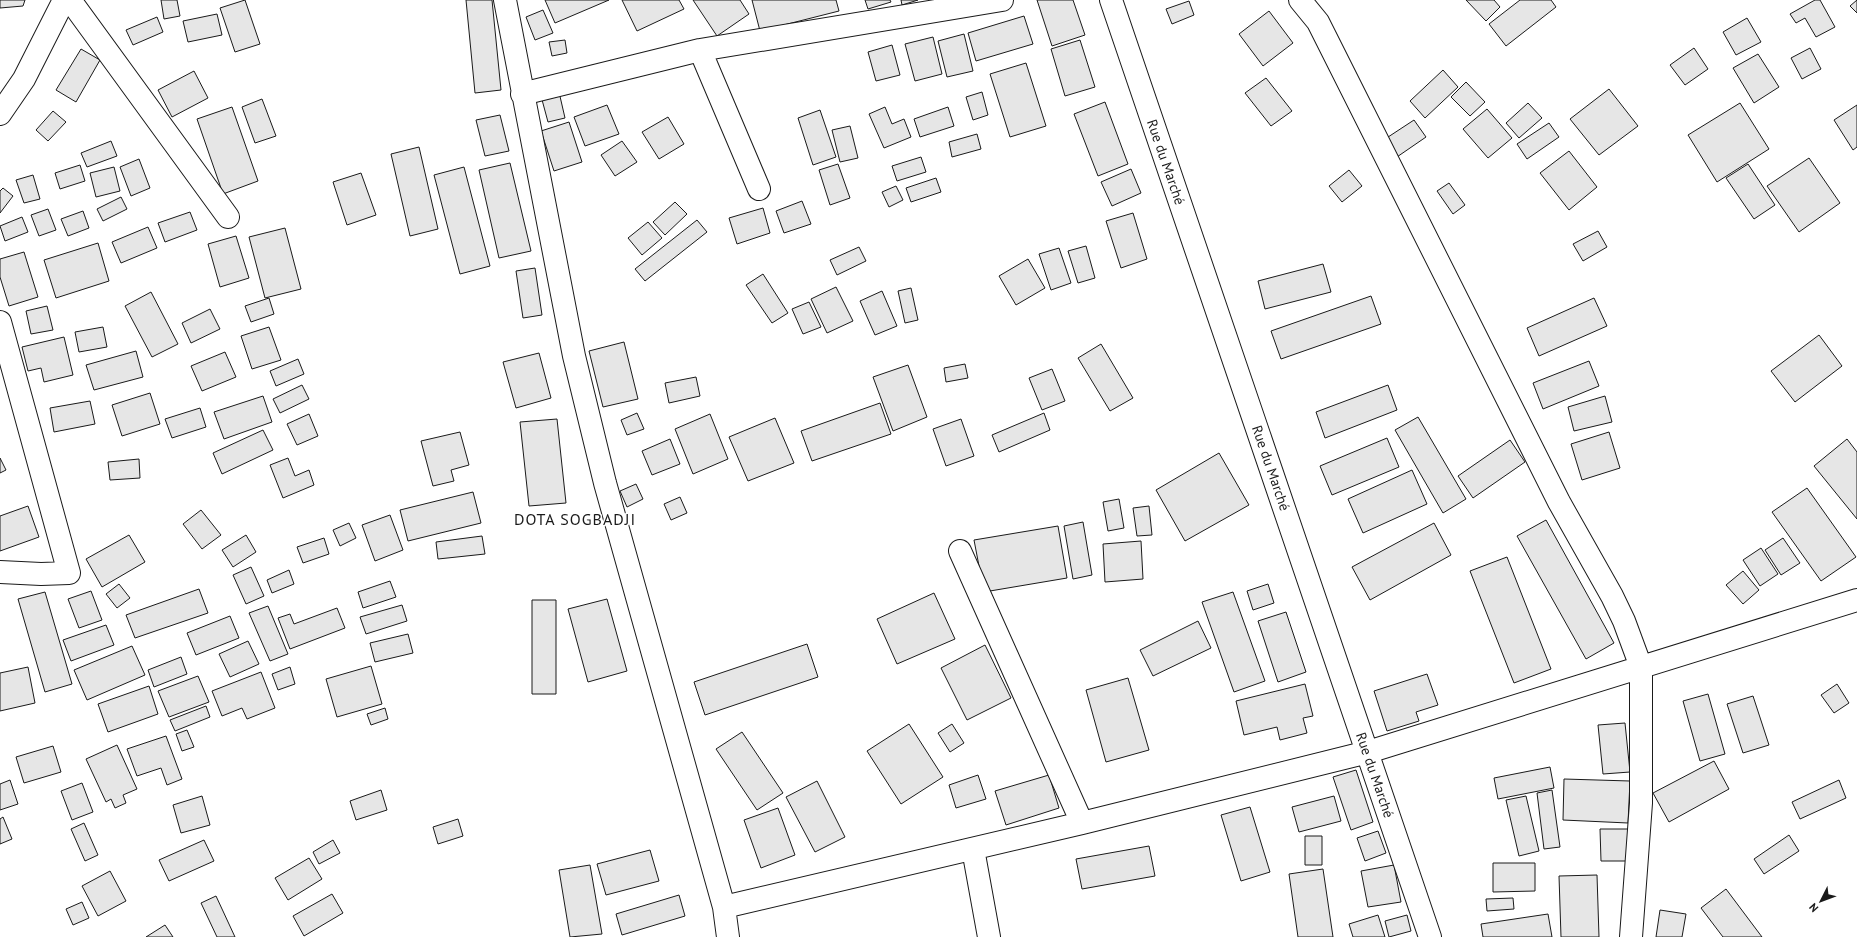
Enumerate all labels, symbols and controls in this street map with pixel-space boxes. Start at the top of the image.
street label: Rue du Marché [1143,117,1189,207]
street label: Rue du Marché [1248,423,1294,513]
district label: DOTA SOGBADJI [514,509,636,529]
street label: Rue du Marché [1352,730,1398,820]
north arrow [1801,881,1841,921]
text: N [1806,900,1821,915]

